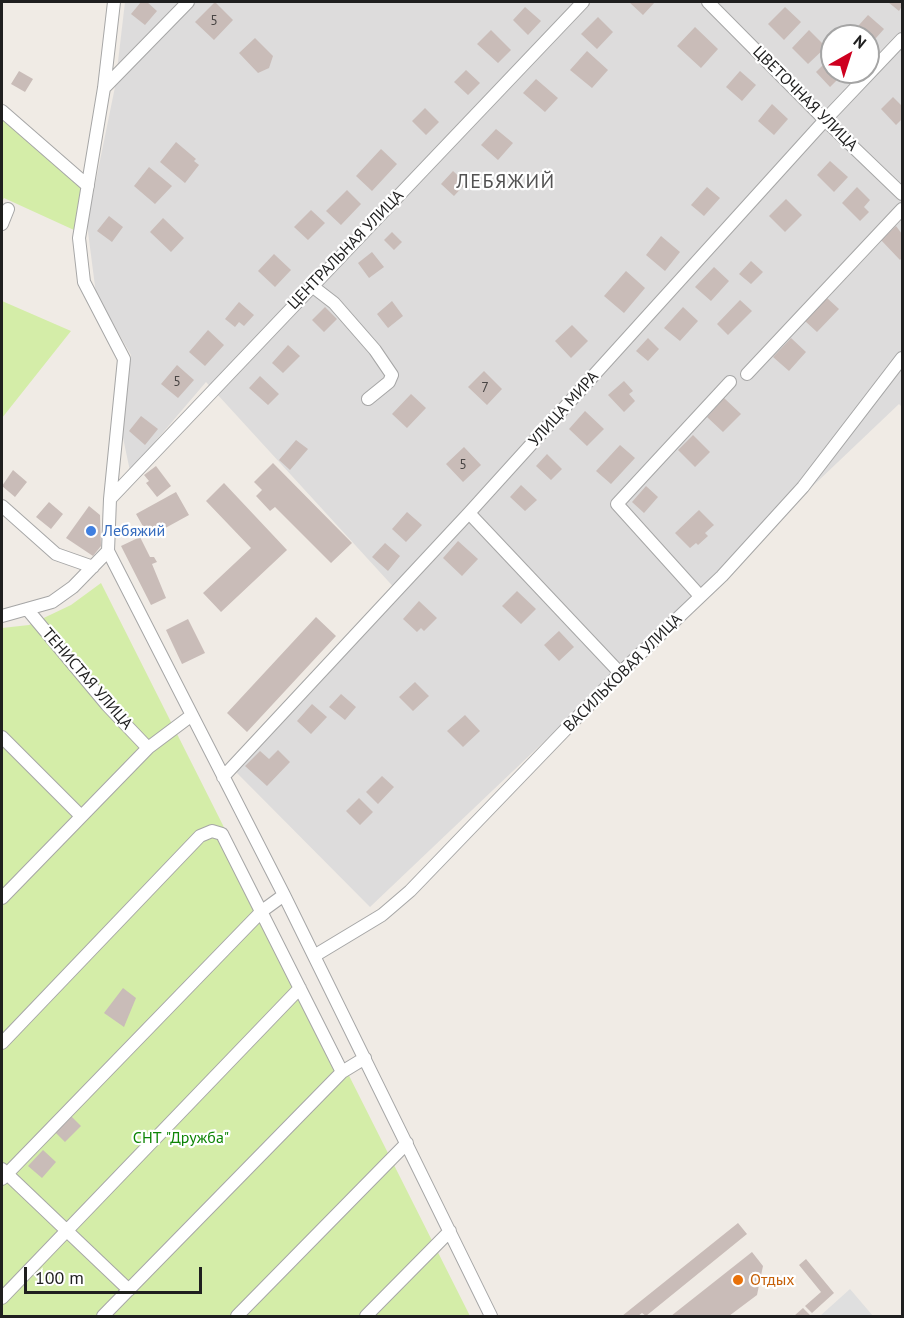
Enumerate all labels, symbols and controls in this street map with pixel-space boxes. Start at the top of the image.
house number: 5 [210,13,218,29]
north arrow [820,24,880,84]
text: N [850,30,870,53]
street label: ЦВЕТОЧНАЯ УЛИЦА [749,43,861,155]
district label: ЛЕБЯЖИЙ [456,170,556,194]
street label: ЦЕНТРАЛЬНАЯ УЛИЦА [284,186,408,314]
street label: УЛИЦА МИРА [525,367,603,451]
house number: 5 [173,374,181,390]
house number: 7 [481,380,489,396]
house number: 5 [459,457,467,473]
place label: Лебяжий [103,521,165,541]
marker: Лебяжий [84,524,98,538]
street label: ВАСИЛЬКОВАЯ УЛИЦА [560,610,686,736]
street label: ТЕНИСТАЯ УЛИЦА [38,624,136,734]
park label: СНТ "Дружба" [133,1128,229,1148]
scale bar [27,1255,206,1293]
text: 100 m [35,1266,84,1289]
place label: Отдых [750,1270,794,1290]
marker: Отдых [731,1273,745,1287]

